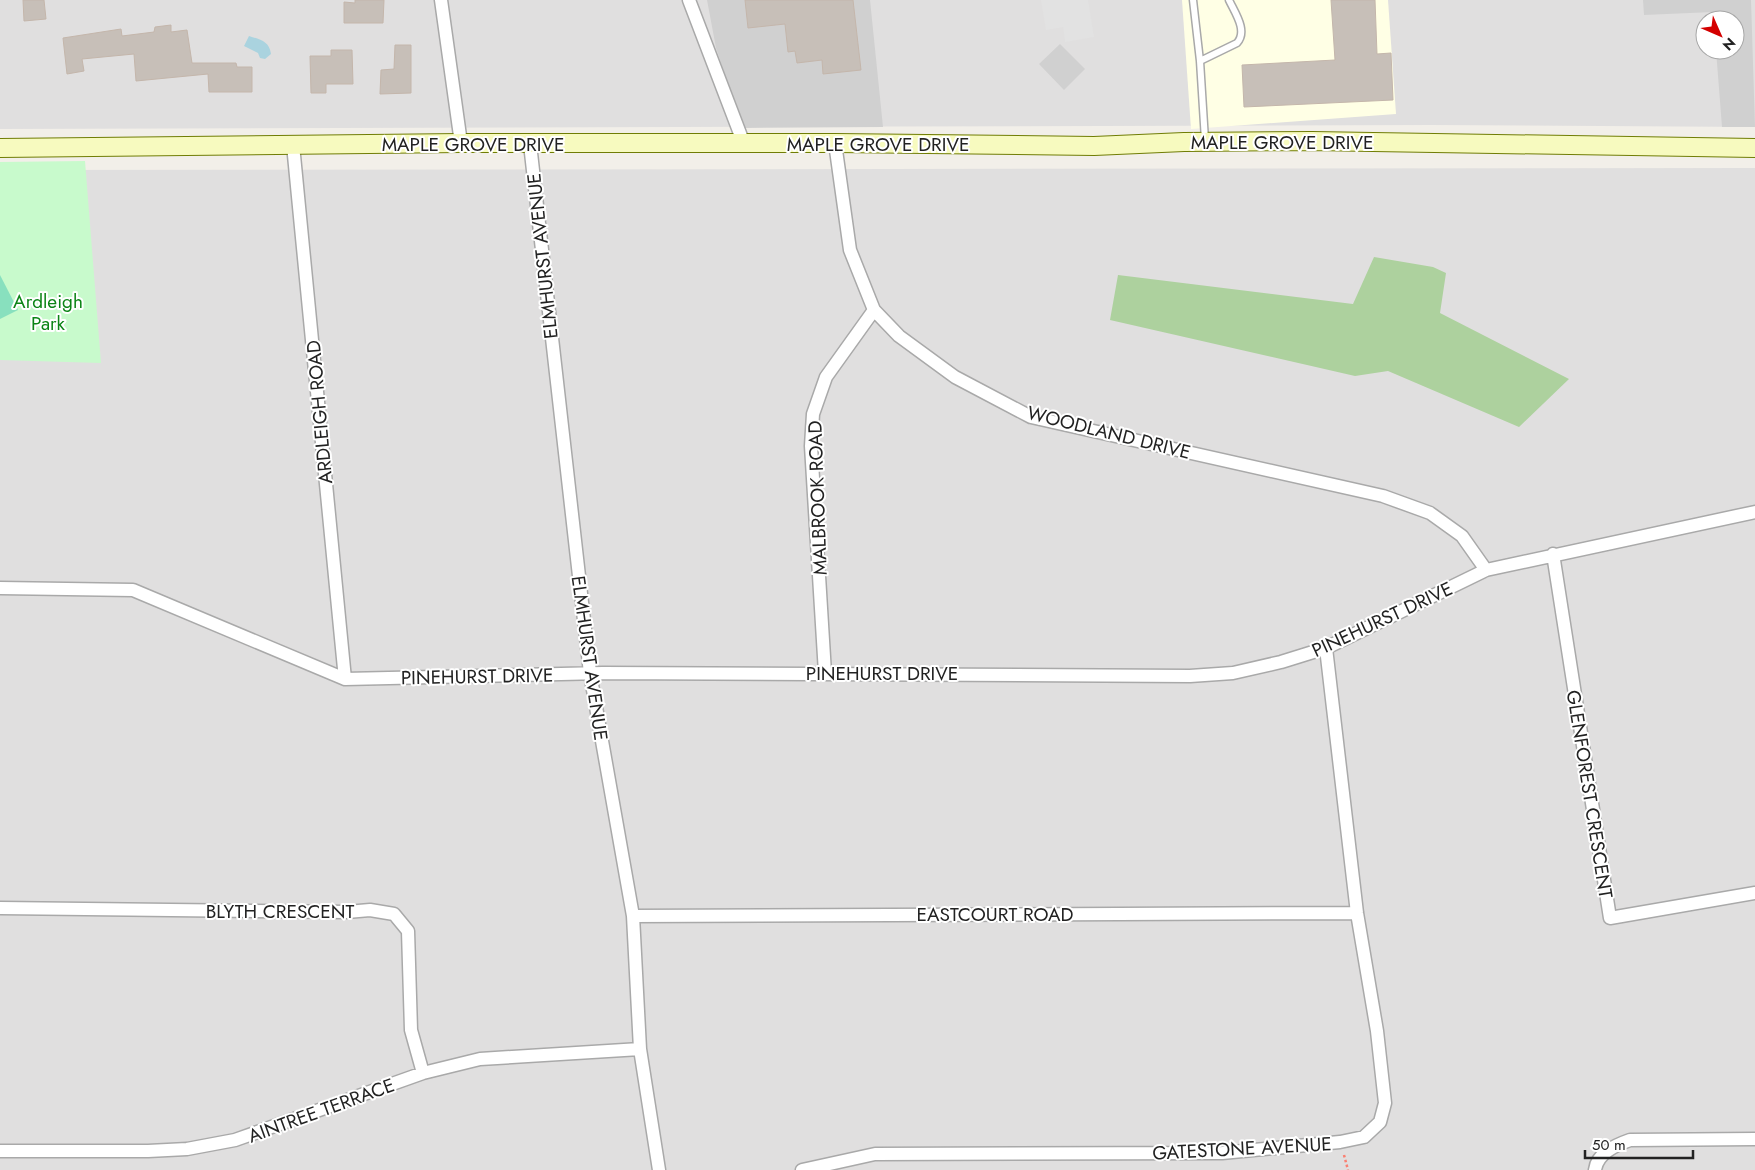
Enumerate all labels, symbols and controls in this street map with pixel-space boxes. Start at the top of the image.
north arrow [1695,10,1745,60]
text: N [1718,33,1740,55]
street label: MAPLE GROVE DRIVE [1191,129,1373,156]
street label: MAPLE GROVE DRIVE [382,131,564,158]
street label: MAPLE GROVE DRIVE [787,131,969,158]
street label: ELMHURST AVENUE [520,172,565,340]
park label: Ardleigh Park [13,288,83,337]
street label: ARDLEIGH ROAD [300,339,339,485]
street label: WOODLAND DRIVE [1024,399,1193,466]
street label: MALBROOK ROAD [801,420,834,576]
street label: ELMHURST AVENUE [565,574,614,742]
street label: PINEHURST DRIVE [1307,575,1457,664]
street label: PINEHURST DRIVE [806,660,958,687]
street label: PINEHURST DRIVE [401,662,553,691]
street label: GLENFOREST CRESCENT [1560,688,1619,900]
street label: BLYTH CRESCENT [206,898,355,925]
street label: EASTCOURT ROAD [917,901,1074,928]
street label: AINTREE TERRACE [244,1071,398,1149]
scale bar [1585,1128,1692,1160]
street label: GATESTONE AVENUE [1152,1130,1332,1167]
text: 50 m [1592,1134,1626,1156]

